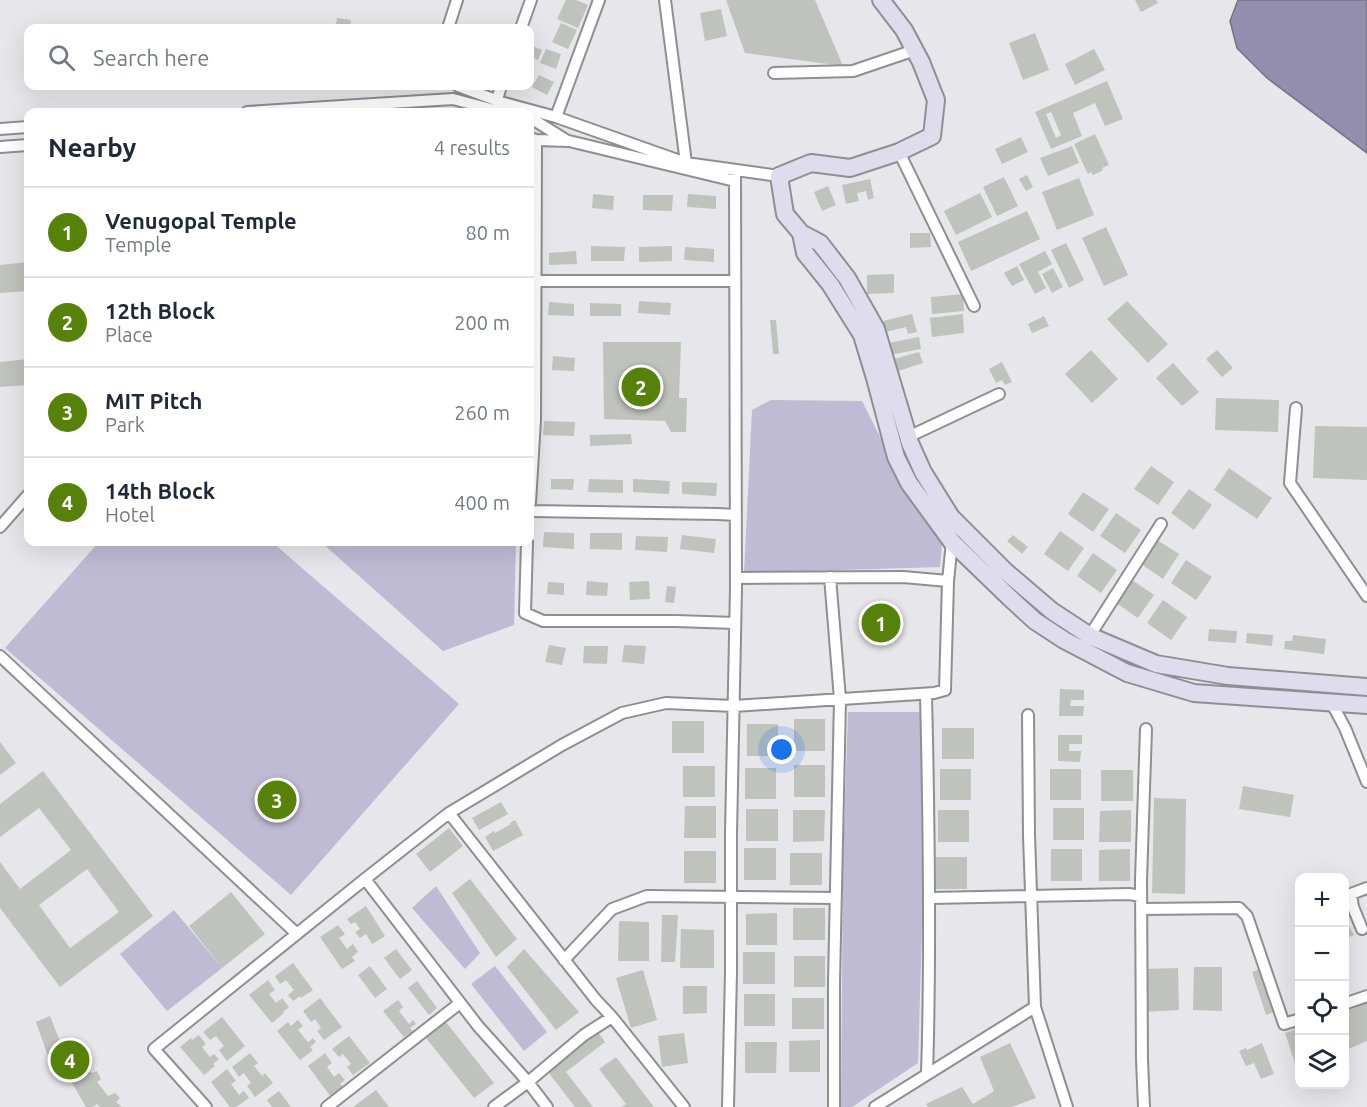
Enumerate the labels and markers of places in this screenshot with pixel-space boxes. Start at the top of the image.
pin: 2 [622,364,660,410]
pin: 1 [862,600,900,646]
pin: 3 [258,778,296,822]
pin: 4 [50,1038,90,1082]

